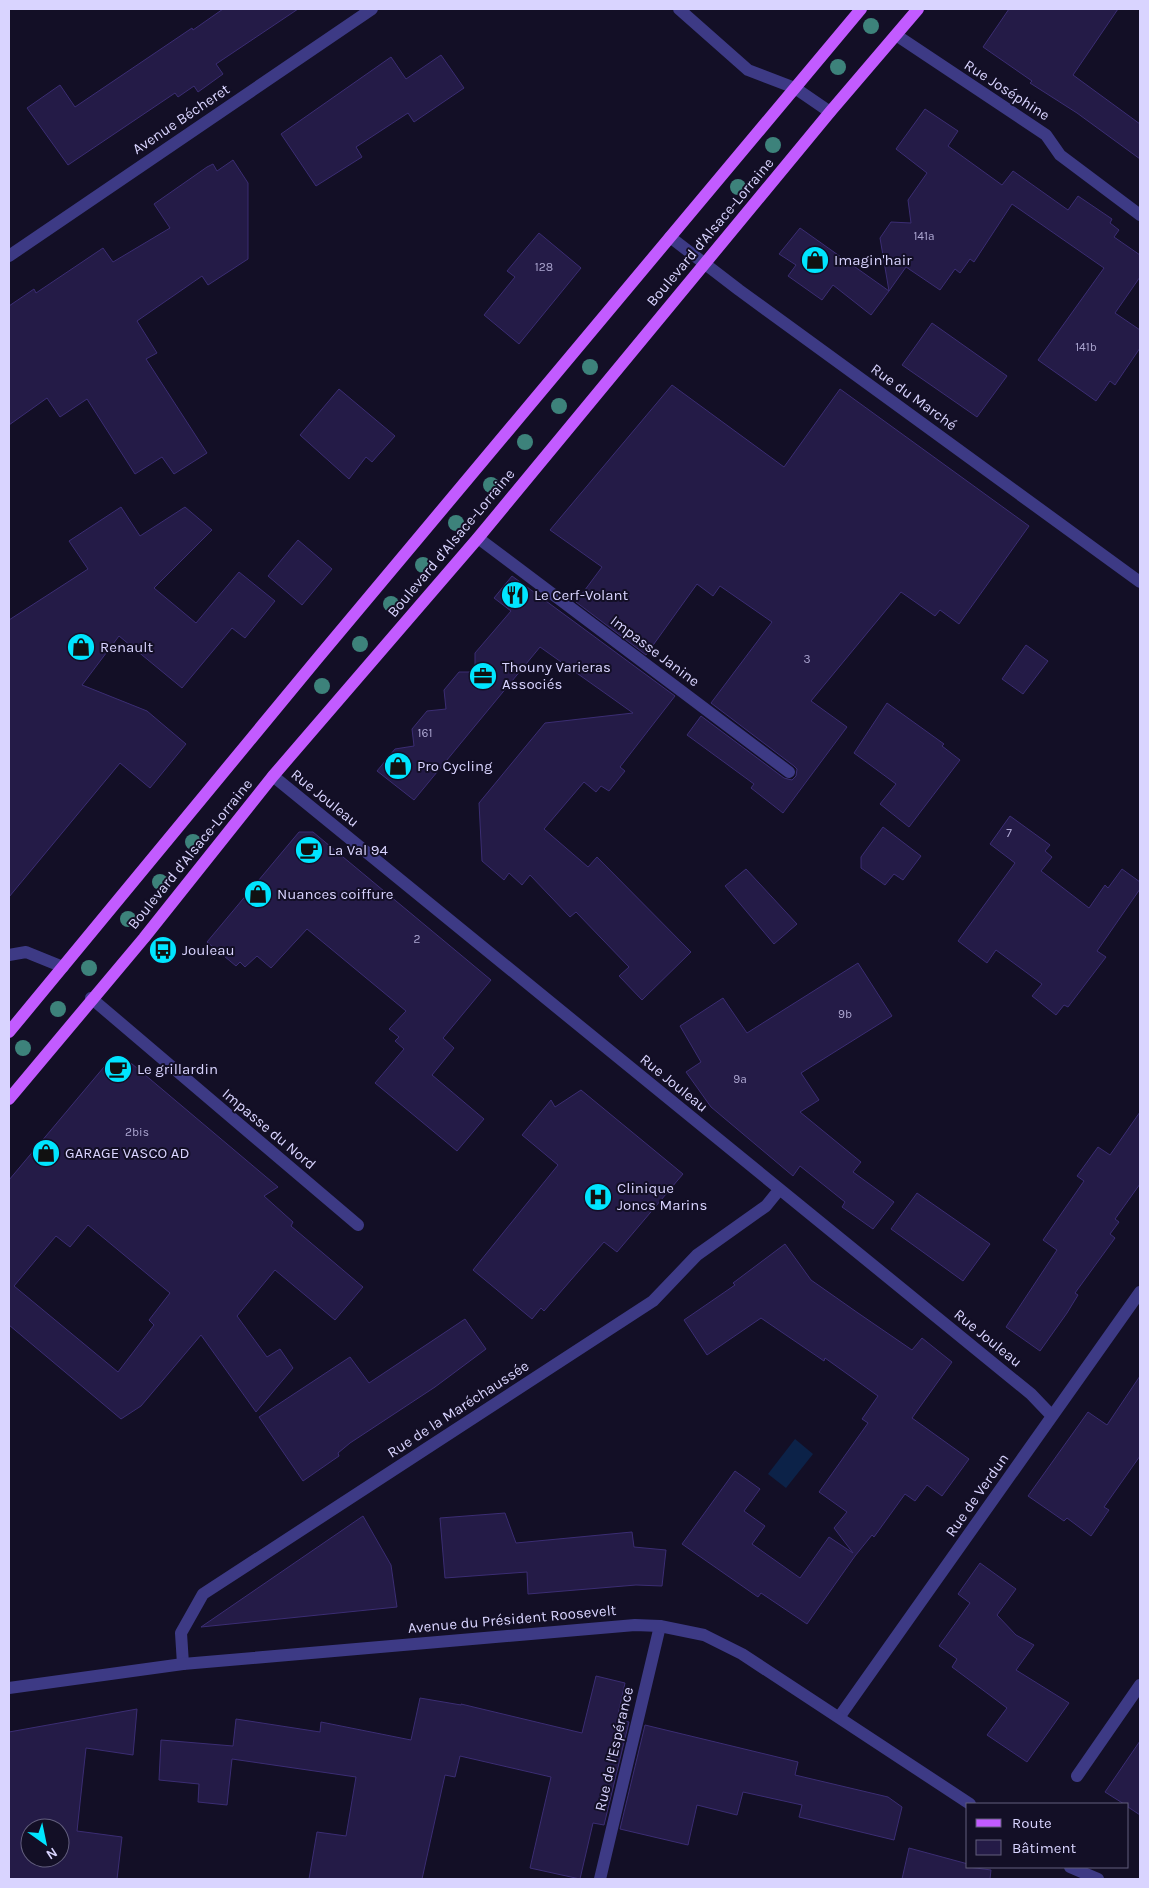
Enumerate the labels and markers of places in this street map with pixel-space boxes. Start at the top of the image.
shop icon: Imagin'hair [800,245,830,275]
place label: Imagin'hair [834,251,912,269]
restaurant icon: Le Cerf-Volant [500,580,530,610]
place label: Le Cerf-Volant [534,586,629,604]
shop icon: Renault [66,632,96,662]
place label: Renault [100,638,153,656]
place label: Thouny Varieras Associés [502,658,611,693]
office icon: Thouny Varieras Associés [468,661,498,691]
shop icon: Pro Cycling [383,751,413,781]
place label: Pro Cycling [417,757,493,775]
cafe icon: La Val 94 [294,835,324,865]
place label: La Val 94 [328,841,389,859]
shop icon: Nuances coiffure [243,879,273,909]
place label: Nuances coiffure [277,885,393,903]
bus stop icon: Jouleau [148,935,178,965]
place label: Jouleau [182,941,235,959]
cafe icon: Le grillardin [103,1054,133,1084]
place label: Le grillardin [137,1060,218,1078]
shop icon: GARAGE VASCO AD [31,1138,61,1168]
place label: GARAGE VASCO AD [65,1144,189,1162]
place label: Clinique Joncs Marins [617,1179,707,1214]
hospital icon: Clinique Joncs Marins [583,1182,613,1212]

